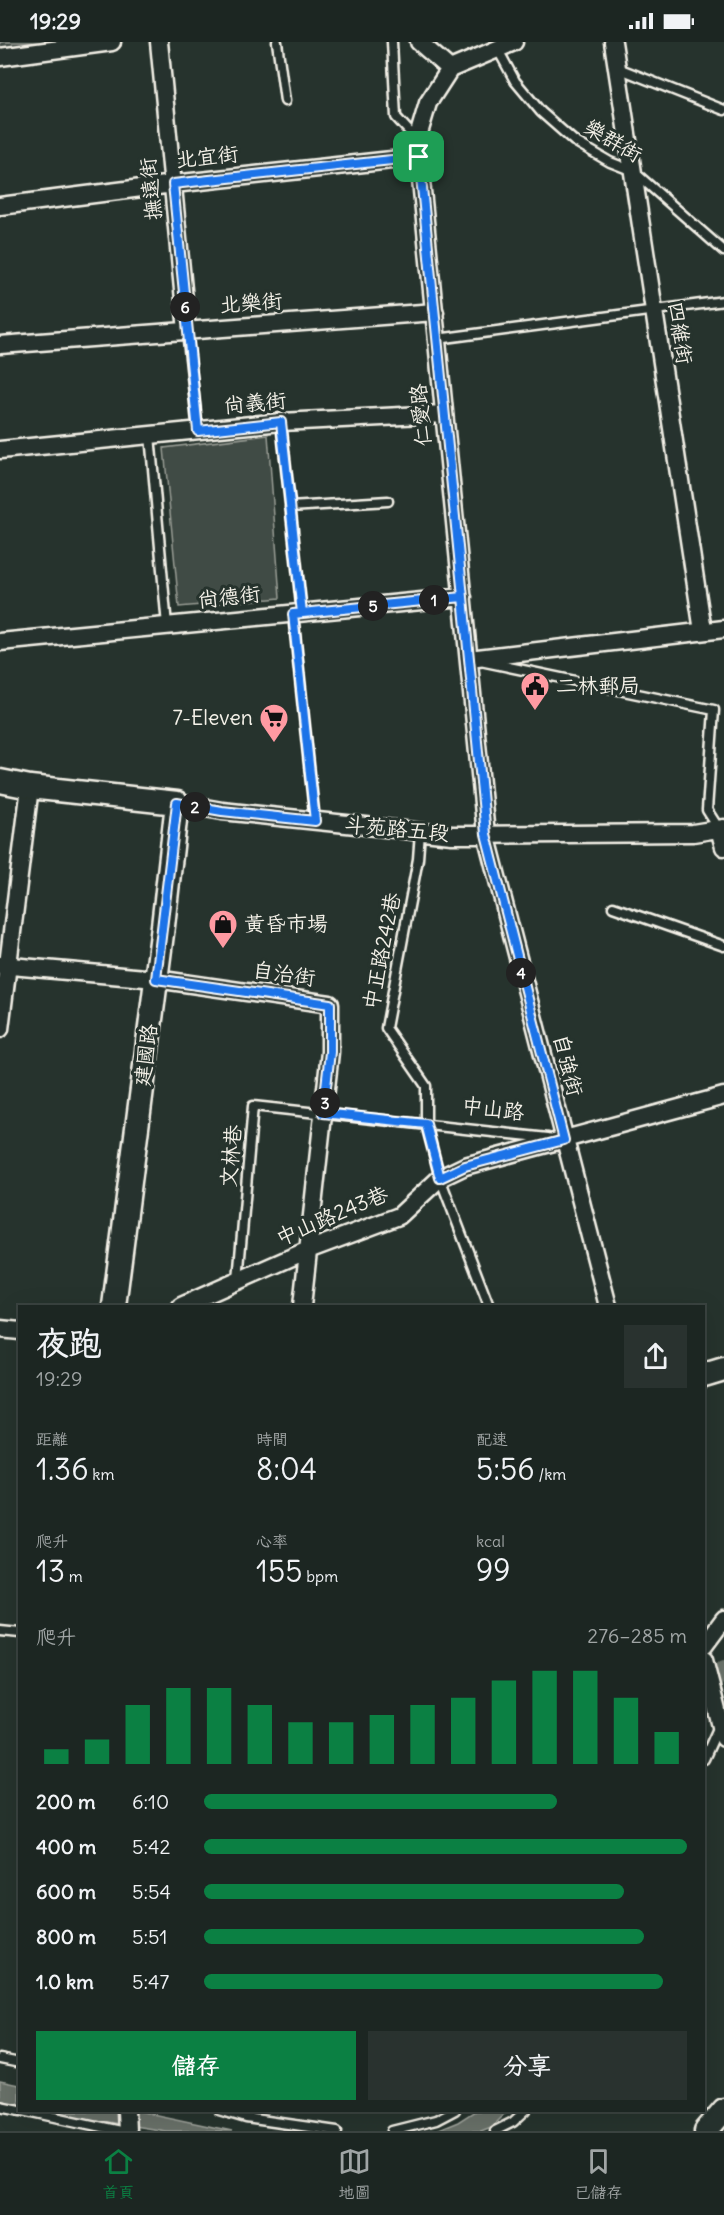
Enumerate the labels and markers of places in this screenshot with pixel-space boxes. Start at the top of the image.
pin [393,131,444,182]
pin: 6 [170,292,200,322]
pin: 1 [419,585,449,615]
pin: 5 [358,591,388,621]
public building icon: 二林郵局 [519,670,551,712]
place label: 二林郵局 [556,672,640,699]
supermarket icon: 7-Eleven [258,702,290,744]
place label: 7-Eleven [172,704,253,731]
pin: 2 [180,792,210,822]
shop icon: 黃昏市場 [207,908,239,950]
place label: 黃昏市場 [244,910,328,937]
pin: 4 [506,958,536,988]
pin: 3 [310,1088,340,1118]

